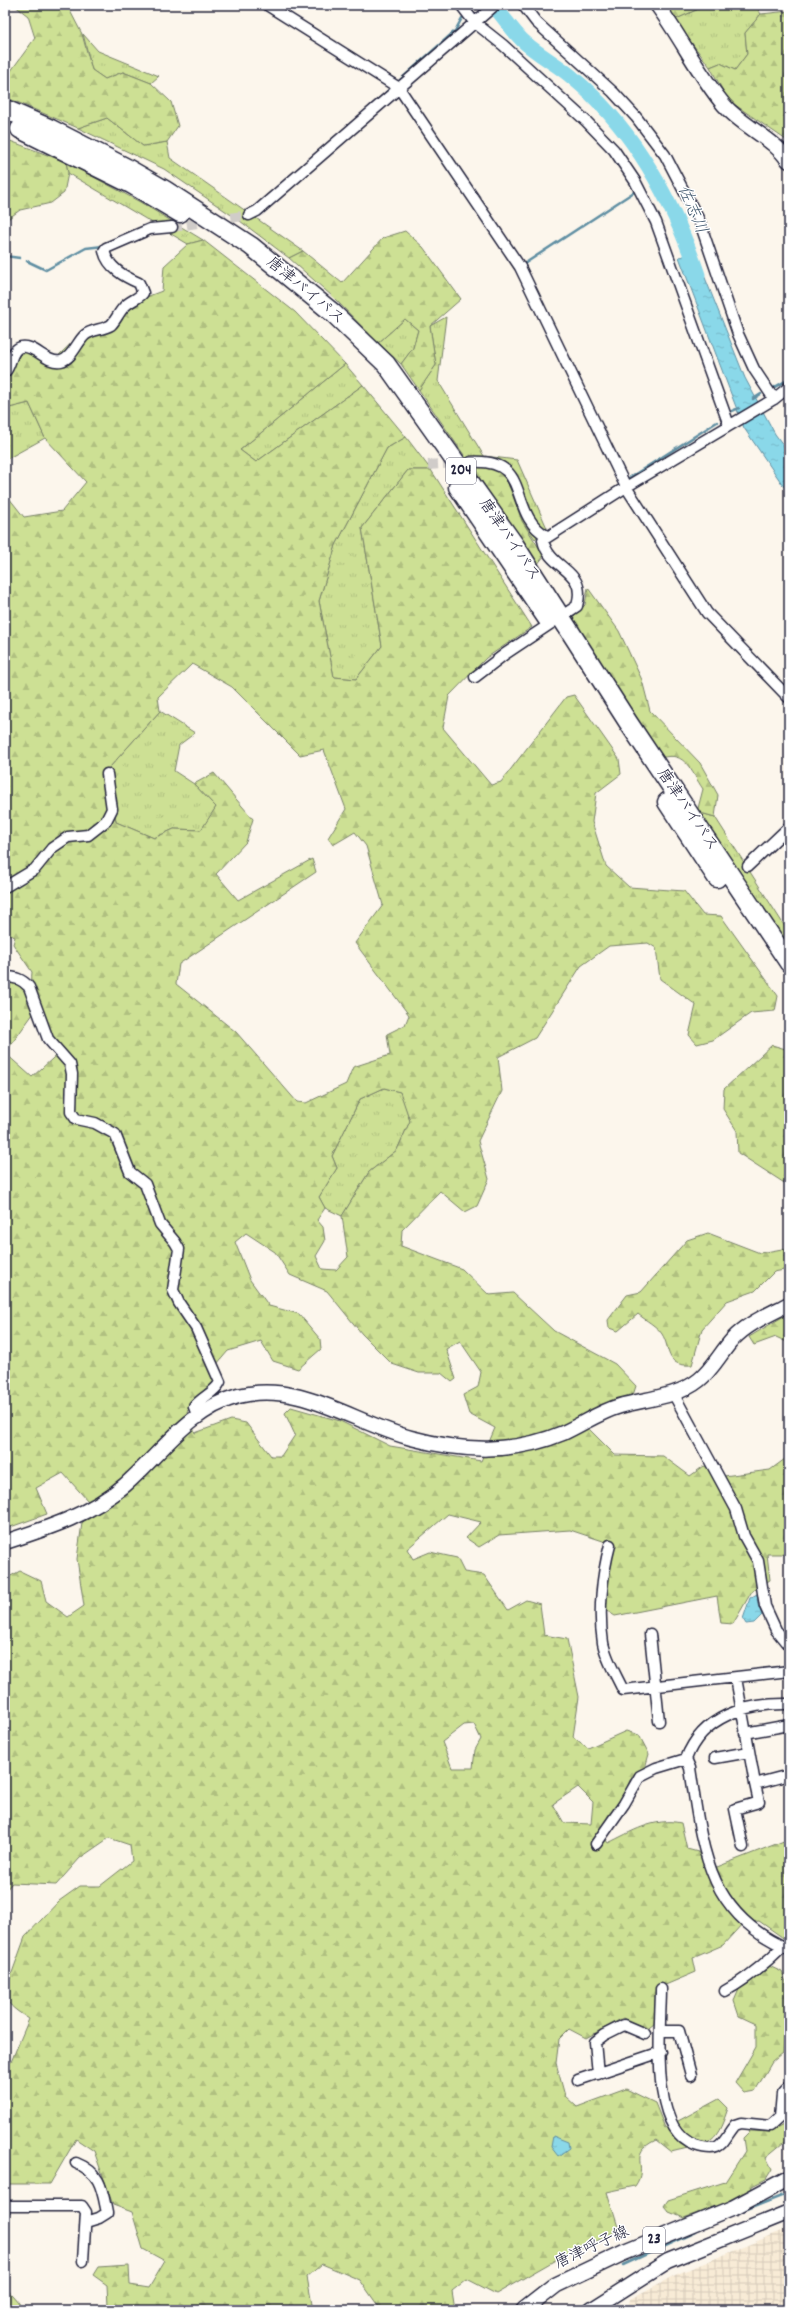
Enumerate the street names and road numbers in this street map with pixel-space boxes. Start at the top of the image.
street label: 唐津バイパス [261,251,349,331]
road number: 204 [446,458,476,484]
street label: 唐津バイパス [473,494,545,586]
street label: 唐津バイパス [651,764,723,856]
street label: 唐津呼子線 [551,2221,633,2275]
road number: 23 [643,2227,665,2253]

